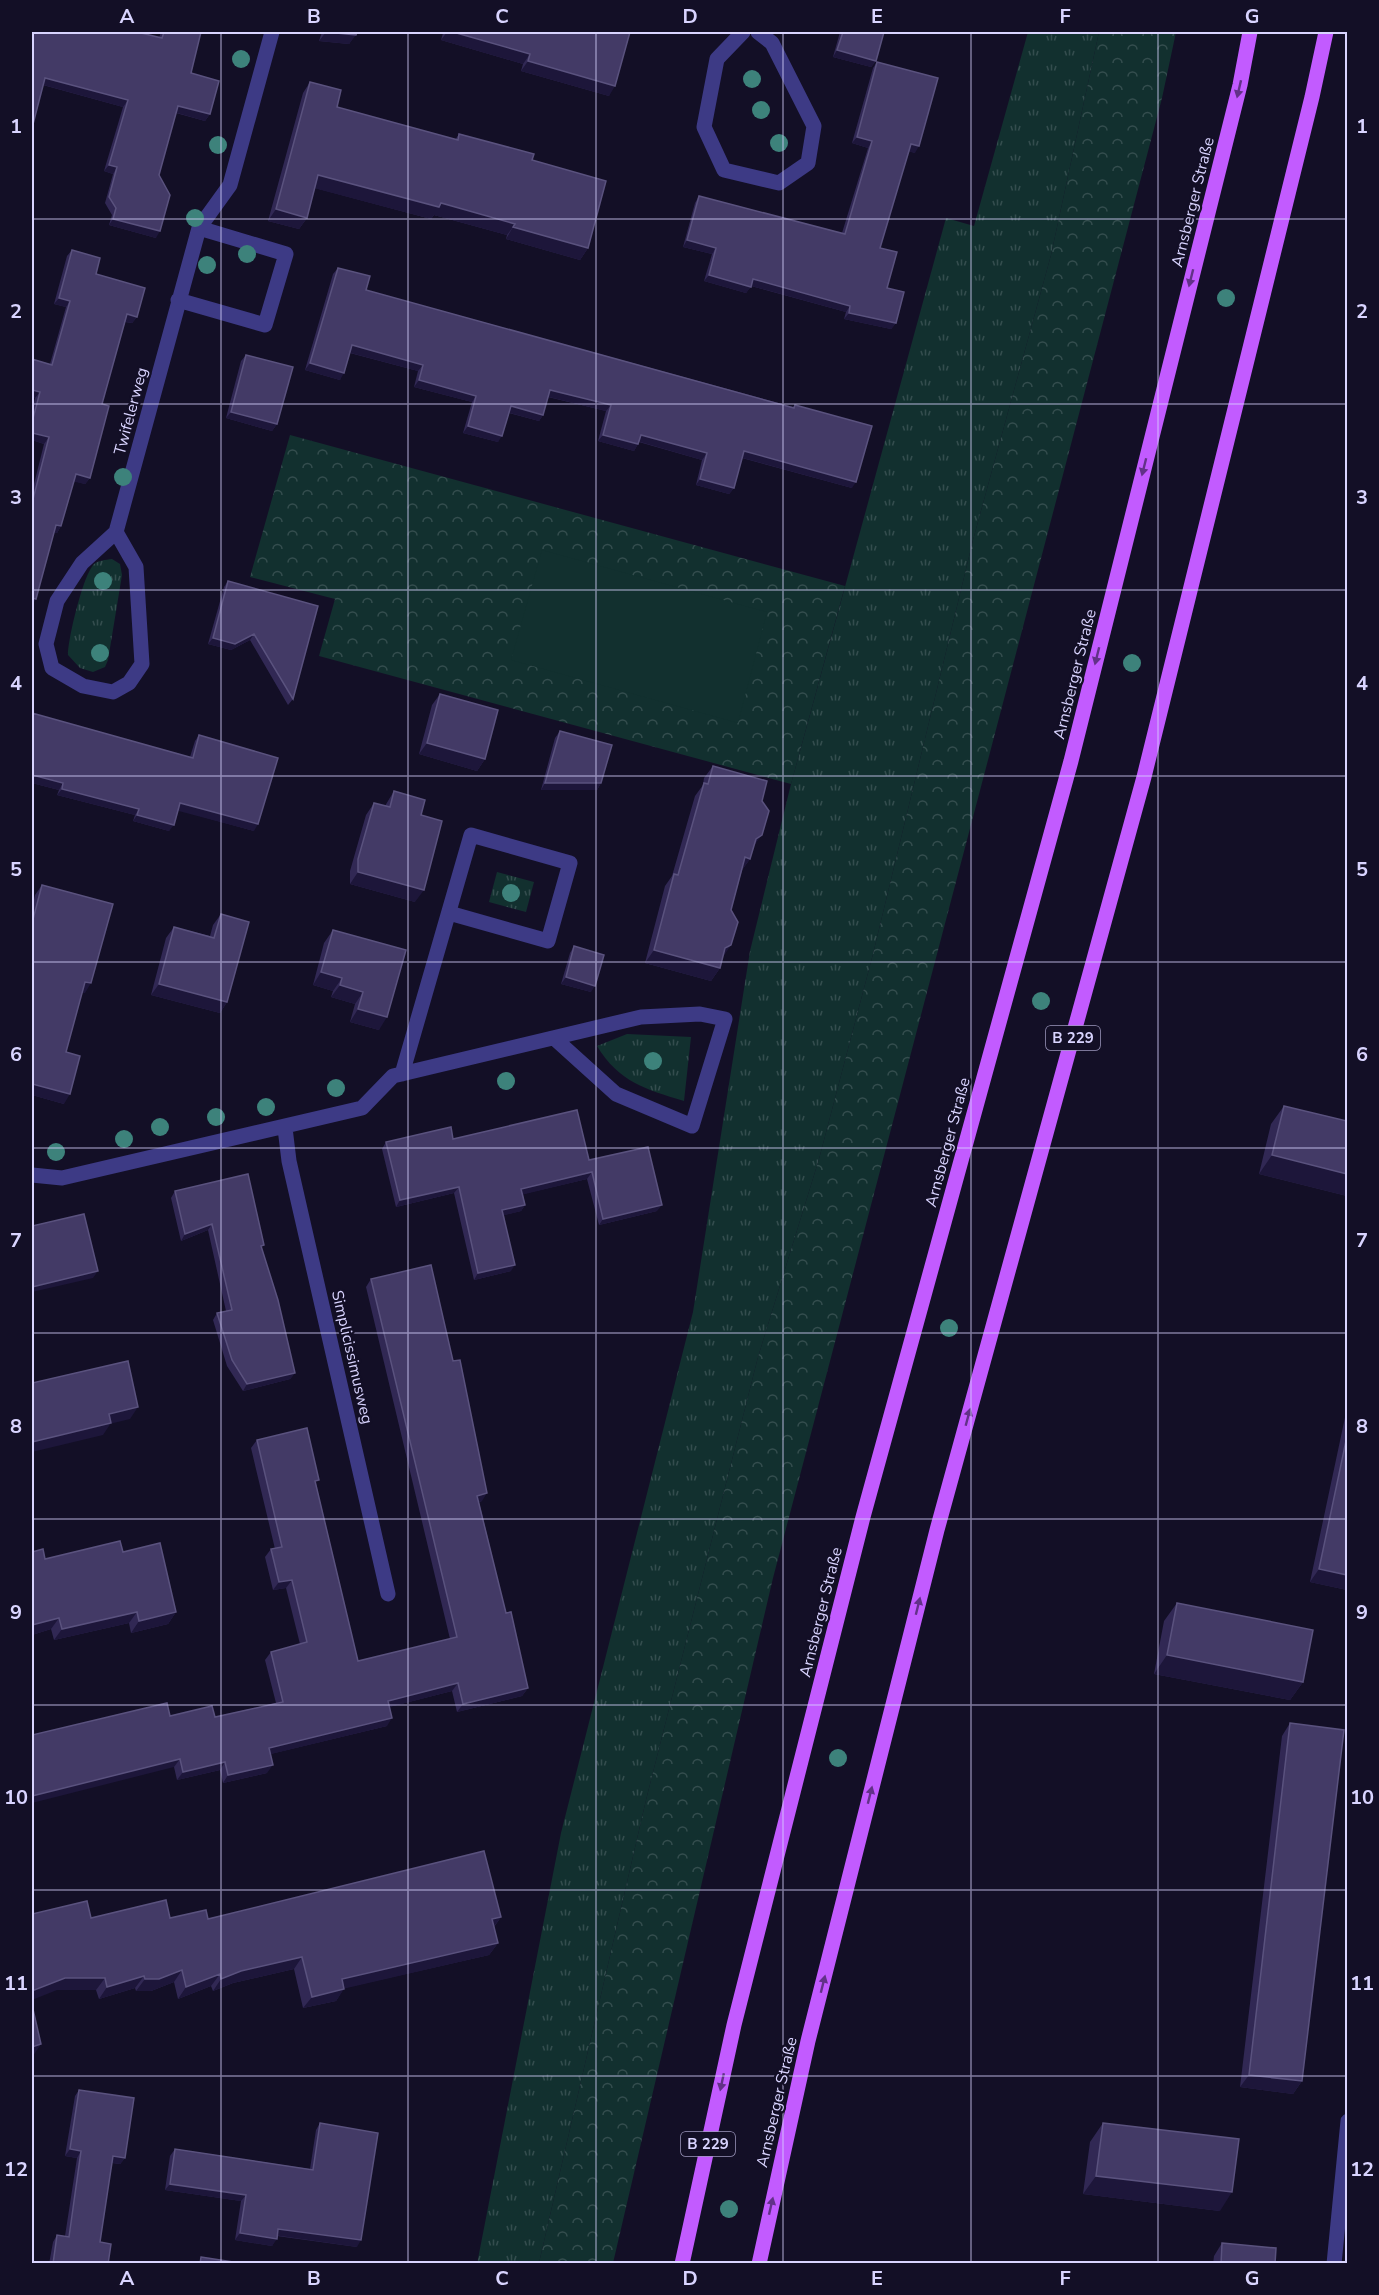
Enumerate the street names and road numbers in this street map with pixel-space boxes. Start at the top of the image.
street label: Arnsberger Straße [1166,135,1220,270]
street label: Twifelerweg [109,365,153,458]
street label: Arnsberger Straße [1048,607,1102,742]
road number: B 229 [1046,1026,1100,1050]
street label: Arnsberger Straße [920,1075,976,1209]
street label: Simplicissimusweg [326,1288,378,1426]
street label: Arnsberger Straße [794,1545,848,1680]
street label: Arnsberger Straße [751,2035,803,2170]
road number: B 229 [681,2132,735,2156]

